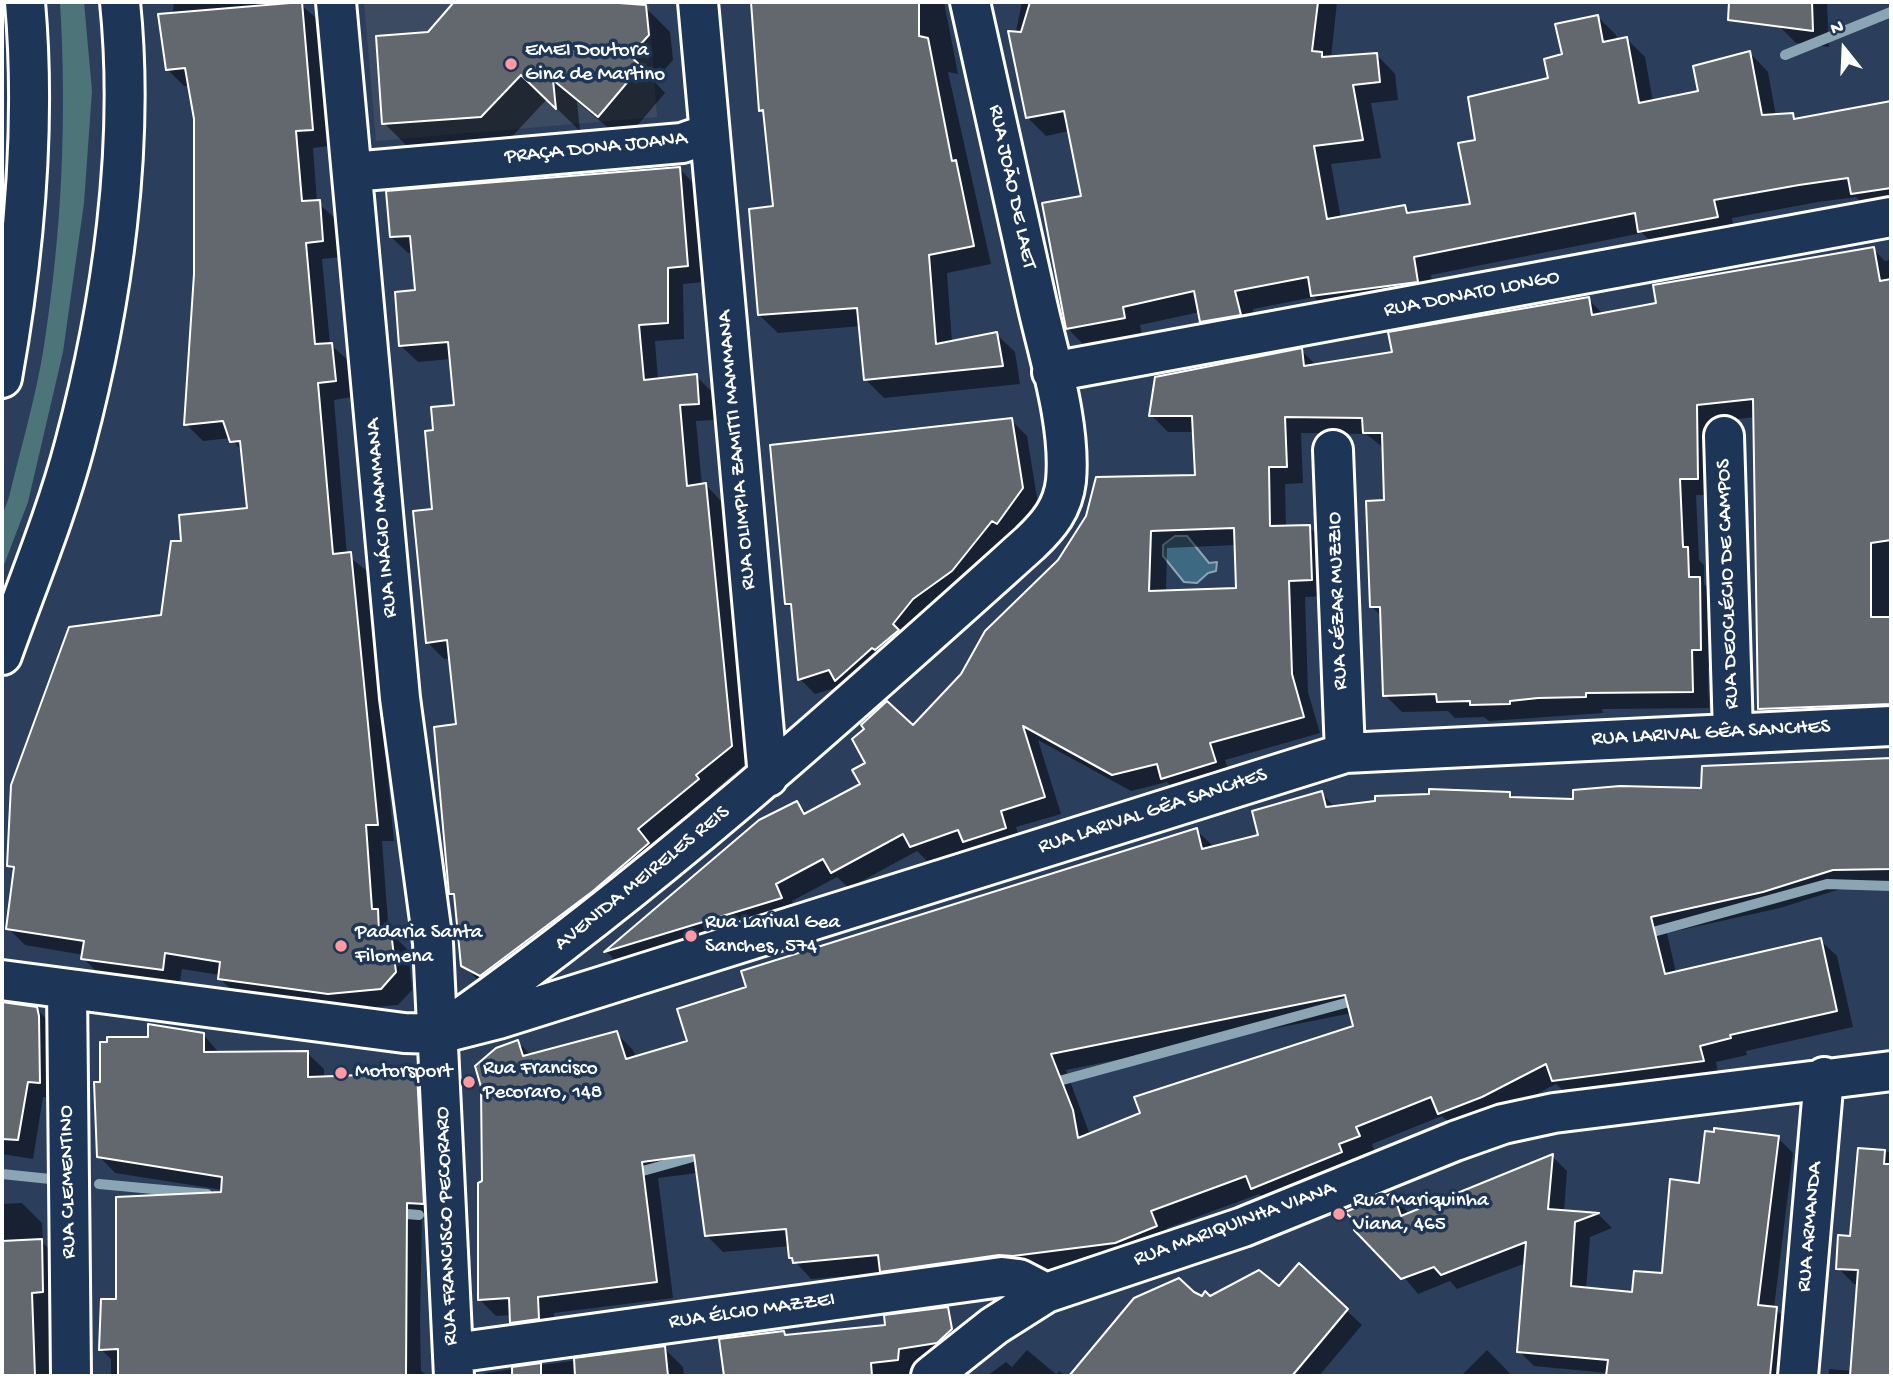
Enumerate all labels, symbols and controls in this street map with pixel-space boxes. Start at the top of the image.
north arrow [1809,14,1879,84]
text: N [1828,16,1847,41]
place label: EMEI Doutora Gina de Martino [525,39,665,89]
marker: EMEI Doutora Gina de Martino [503,56,519,72]
street label: RUA JOÃO DE LAET [981,103,1041,271]
street label: PRAÇA DONA JOANA [503,127,689,171]
street label: RUA DONATO LONGO [1382,266,1562,324]
street label: RUA OLIMPIA ZAMITTI MAMMANA [713,309,763,591]
street label: RUA INÁCIO MAMMANA [362,417,404,619]
street label: RUA DEOCLÉCIO DE CAMPOS [1712,459,1746,709]
street label: RUA CÉZAR MUZZIO [1323,511,1355,691]
street label: RUA LARIVAL GÊA SANCHES [1591,715,1831,753]
street label: RUA LARIVAL GÊA SANCHES [1035,763,1271,861]
street label: AVENIDA MEIRELES REIS [550,801,736,957]
place label: Rua Larival Gea Sanches, 574 [705,911,840,961]
place label: Padaria Santa Filomena [355,921,482,971]
marker: Rua Larival Gea Sanches, 574 [683,928,699,944]
marker: Padaria Santa Filomena [333,938,349,954]
place label: Rua Francisco Pecoraro, 148 [483,1057,602,1107]
place label: Motorsport [355,1060,452,1086]
marker: Motorsport [333,1065,349,1081]
marker: Rua Francisco Pecoraro, 148 [461,1074,477,1090]
street label: RUA CLEMENTINO [55,1105,83,1259]
street label: RUA FRANCISCO PECORARO [431,1106,465,1346]
street label: RUA ARMANDA [1793,1161,1829,1293]
street label: RUA MARIQUINHA VIANA [1131,1177,1339,1273]
place label: Rua Mariquinha Viana, 465 [1353,1189,1489,1239]
marker: Rua Mariquinha Viana, 465 [1331,1206,1347,1222]
street label: RUA ÉLCIO MAZZEI [667,1288,837,1336]

